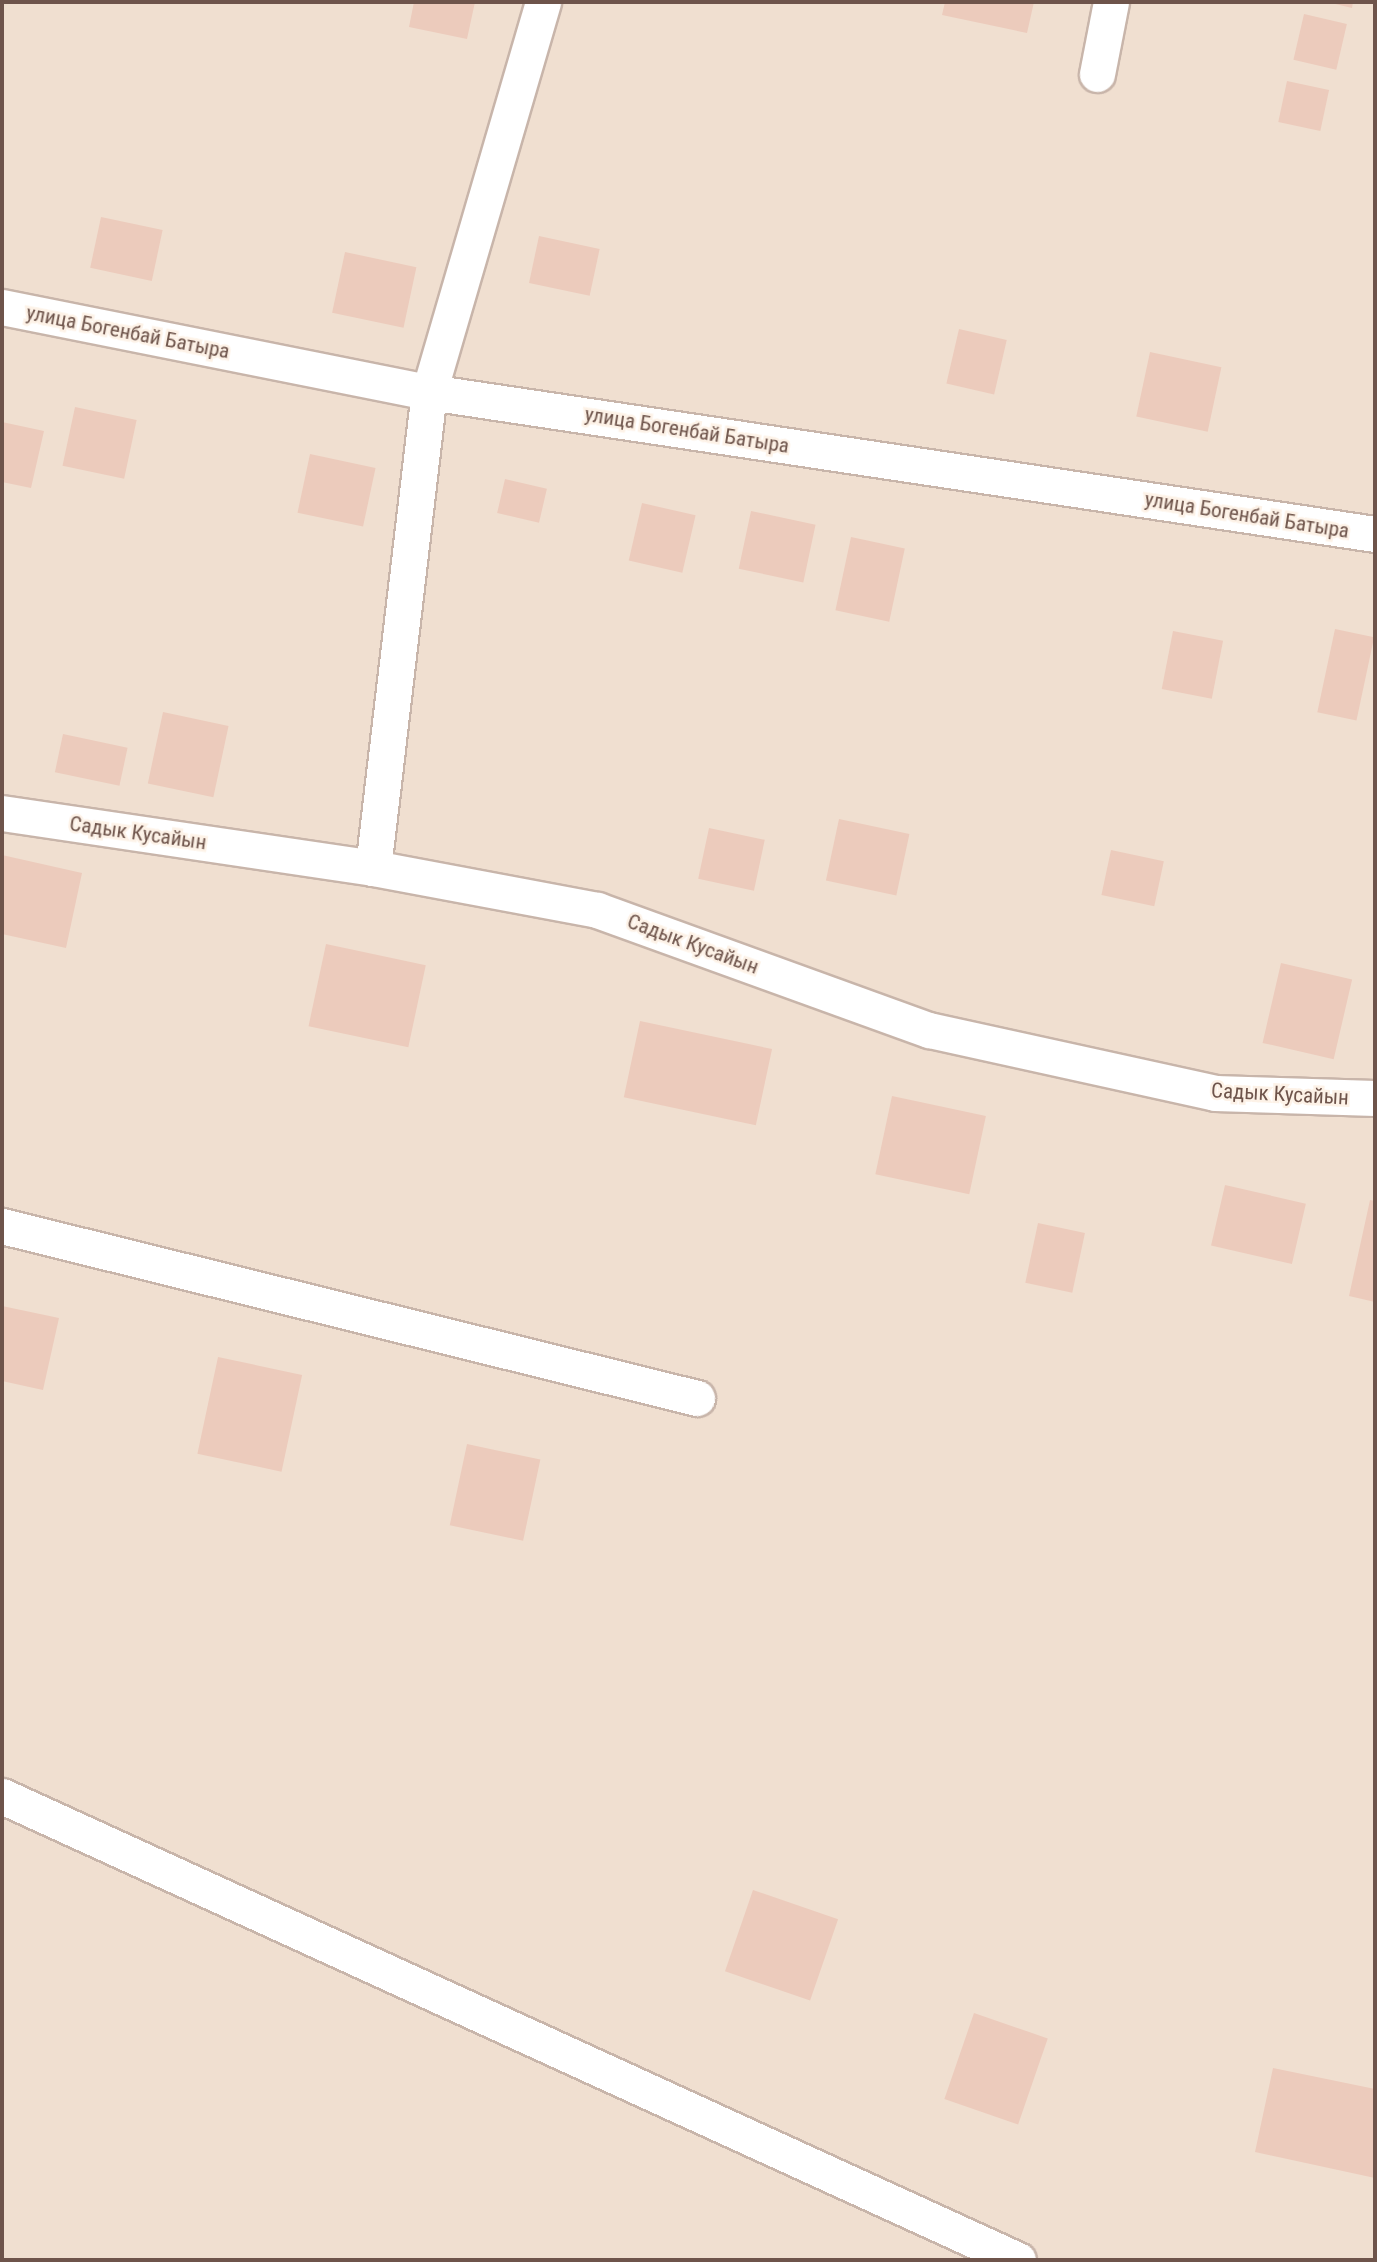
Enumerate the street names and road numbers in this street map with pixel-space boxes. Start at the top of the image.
street label: улица Богенбай Батыра [24,300,232,364]
street label: улица Богенбай Батыра [583,401,791,459]
street label: улица Богенбай Батыра [1143,486,1351,544]
street label: Садык Кусайын [68,811,208,855]
street label: Садык Кусайын [624,909,762,979]
street label: Садык Кусайын [1211,1078,1349,1110]

